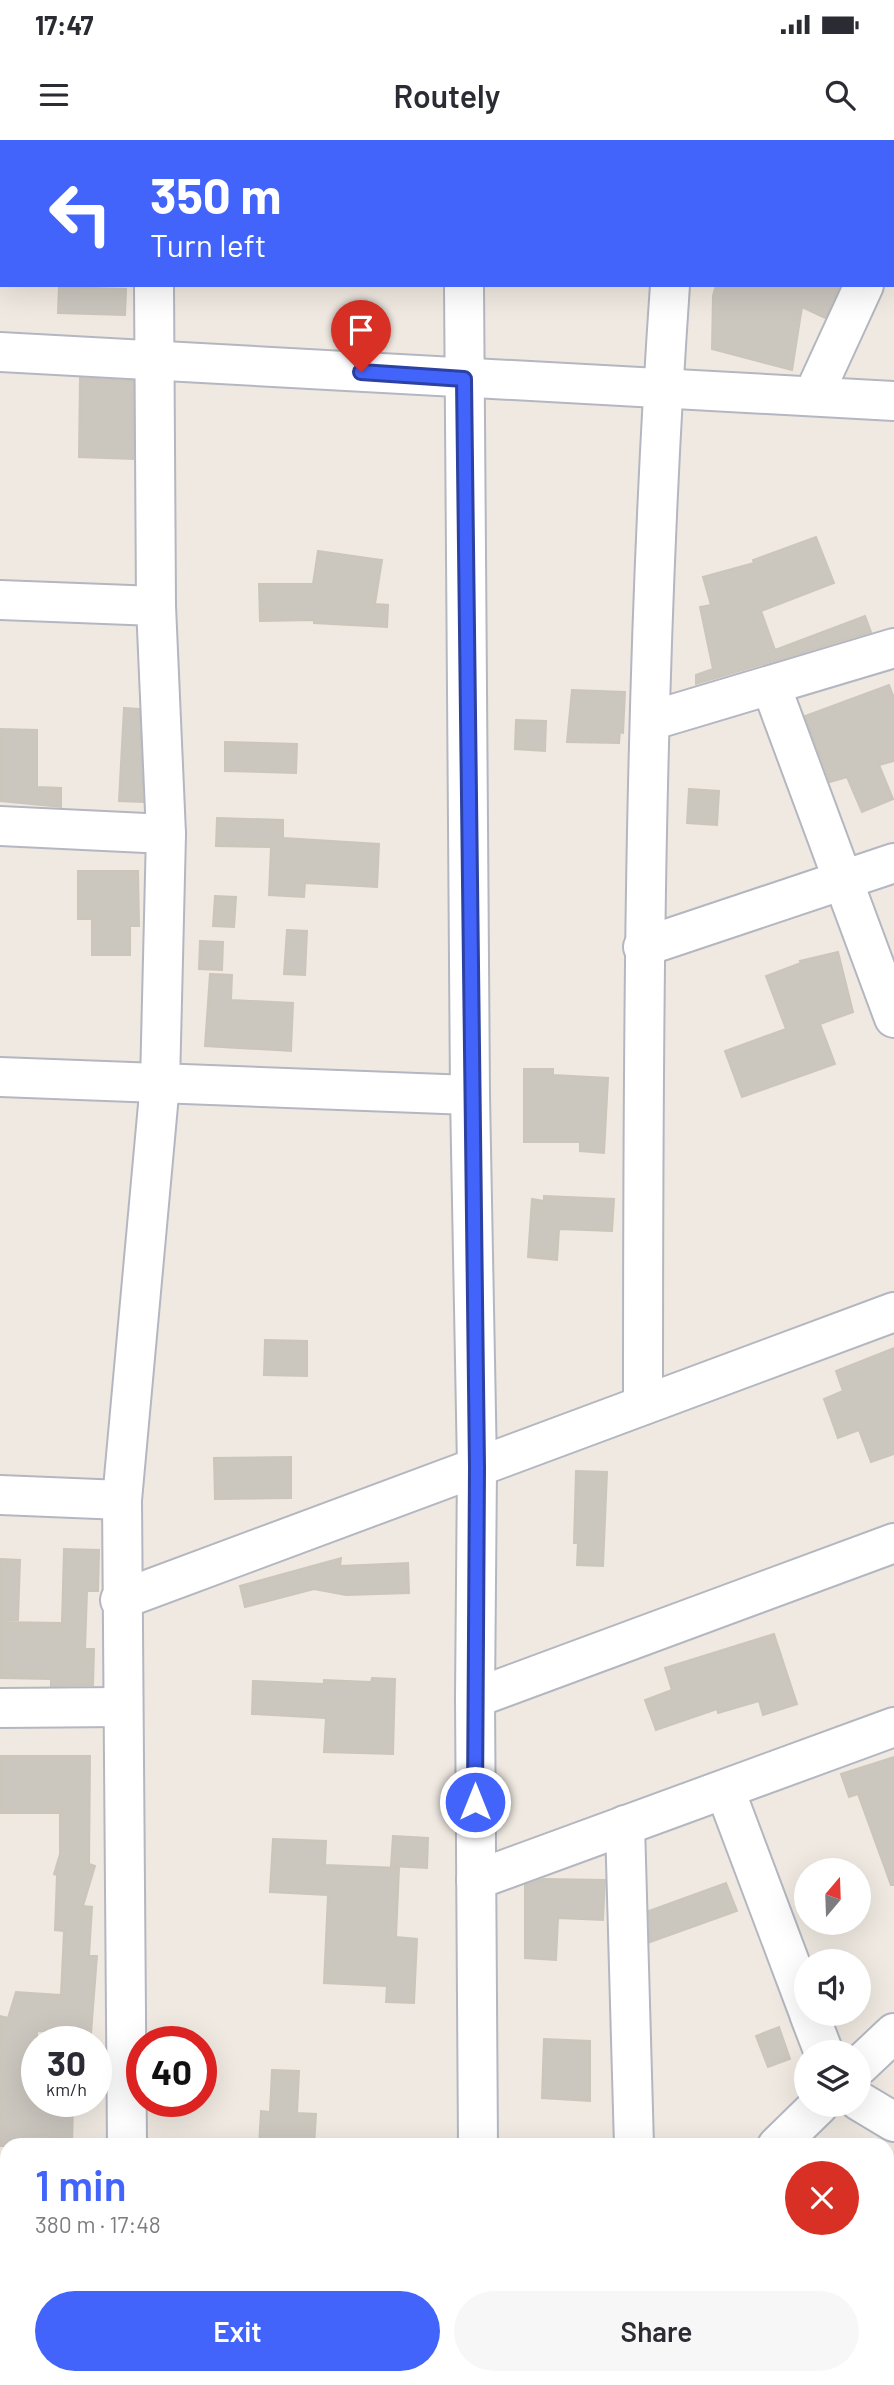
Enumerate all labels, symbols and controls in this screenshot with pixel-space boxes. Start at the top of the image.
text: 17:47 [35,9,93,40]
icon: menu [35,76,73,114]
text: Routely [394,76,500,114]
icon: search [821,76,859,114]
text: 350 m [150,165,282,224]
icon: left [35,168,126,259]
text: Turn left [150,225,267,263]
pin [331,300,391,372]
icon: arrive [342,311,380,349]
position arrow [438,1765,512,1839]
north arrow [794,1858,872,1936]
map controls [794,1858,871,2117]
button: sound [794,1949,871,2026]
speed limit sign: 40 [126,2026,217,2117]
button: layers [794,2040,871,2117]
text: 30 [47,2041,86,2083]
text: km/h [46,2078,87,2100]
text: 1 min [35,2159,127,2209]
button: close [785,2161,859,2235]
text: 380 m · 17:48 [35,2210,161,2238]
button: Exit [35,2291,440,2371]
button: Share [454,2291,859,2371]

